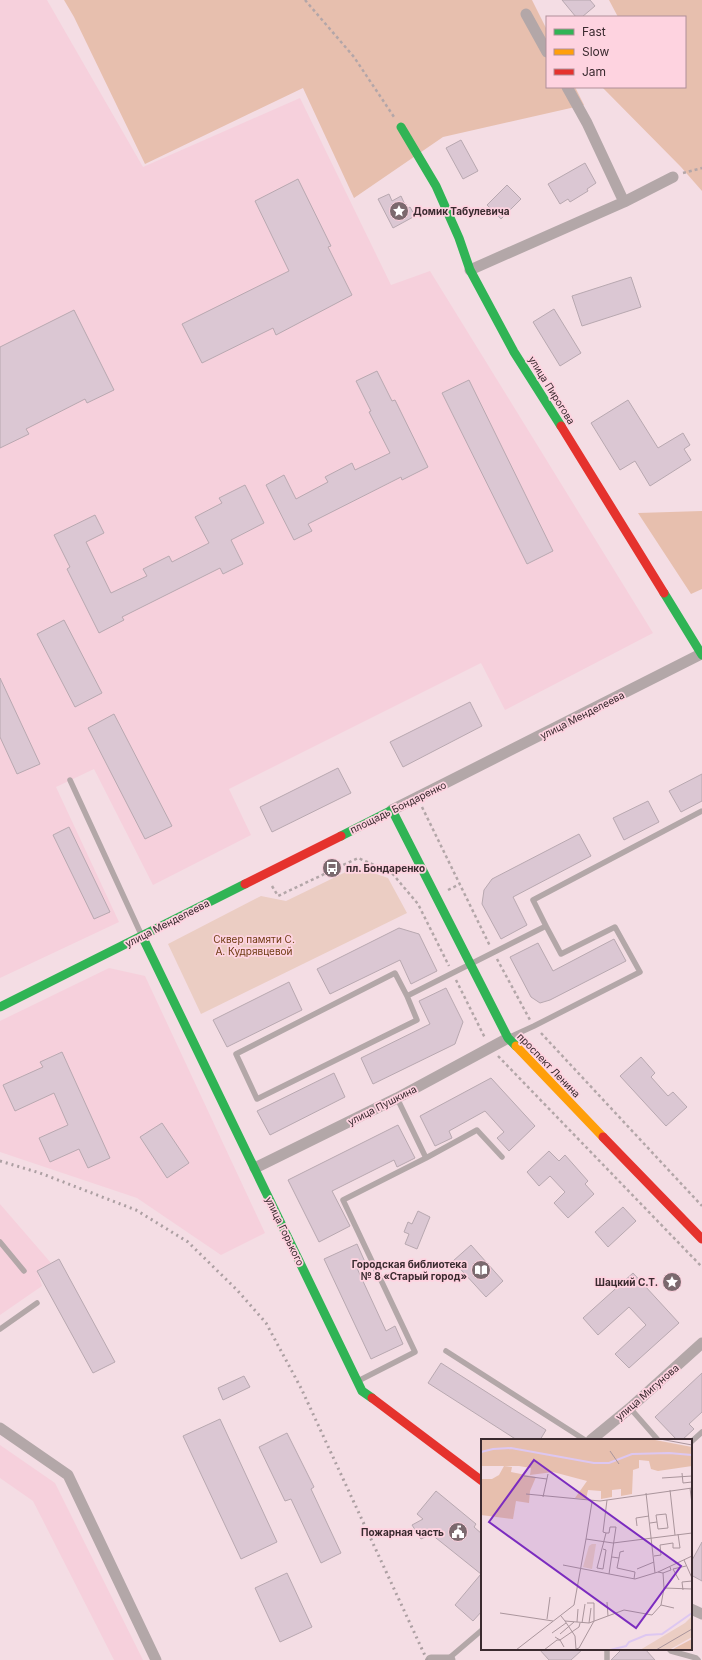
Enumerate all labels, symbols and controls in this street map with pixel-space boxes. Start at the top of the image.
legend [546,16,686,88]
text: Fast [582,24,606,39]
text: Slow [582,44,610,59]
text: Jam [582,64,606,79]
place icon: Домик Табулевича [388,200,410,222]
place label: Домик Табулевича [413,205,510,218]
street label: улица Пирогова [526,354,578,426]
street label: улица Менделеева [538,689,626,741]
street label: площадь Бондаренко [348,778,448,836]
bus stop icon: пл. Бондаренко [321,857,343,879]
place label: пл. Бондаренко [346,862,425,874]
street label: улица Менделеева [123,897,211,949]
park label: Сквер памяти С. А. Кудрявцевой [213,933,295,957]
street label: проспект Ленина [515,1030,583,1100]
street label: улица Пушкина [346,1083,418,1127]
street label: улица Горького [263,1195,307,1267]
place label: Городская библиотека № 8 «Старый город» [352,1258,467,1282]
library icon: Городская библиотека № 8 «Старый город» [470,1259,492,1281]
place icon: Шацкий С.Т. [661,1271,683,1293]
place label: Шацкий С.Т. [595,1276,658,1288]
street label: улица Мигунова [613,1361,681,1423]
inset map [481,1439,692,1650]
public building icon: Пожарная часть [447,1521,469,1543]
place label: Пожарная часть [361,1526,444,1538]

